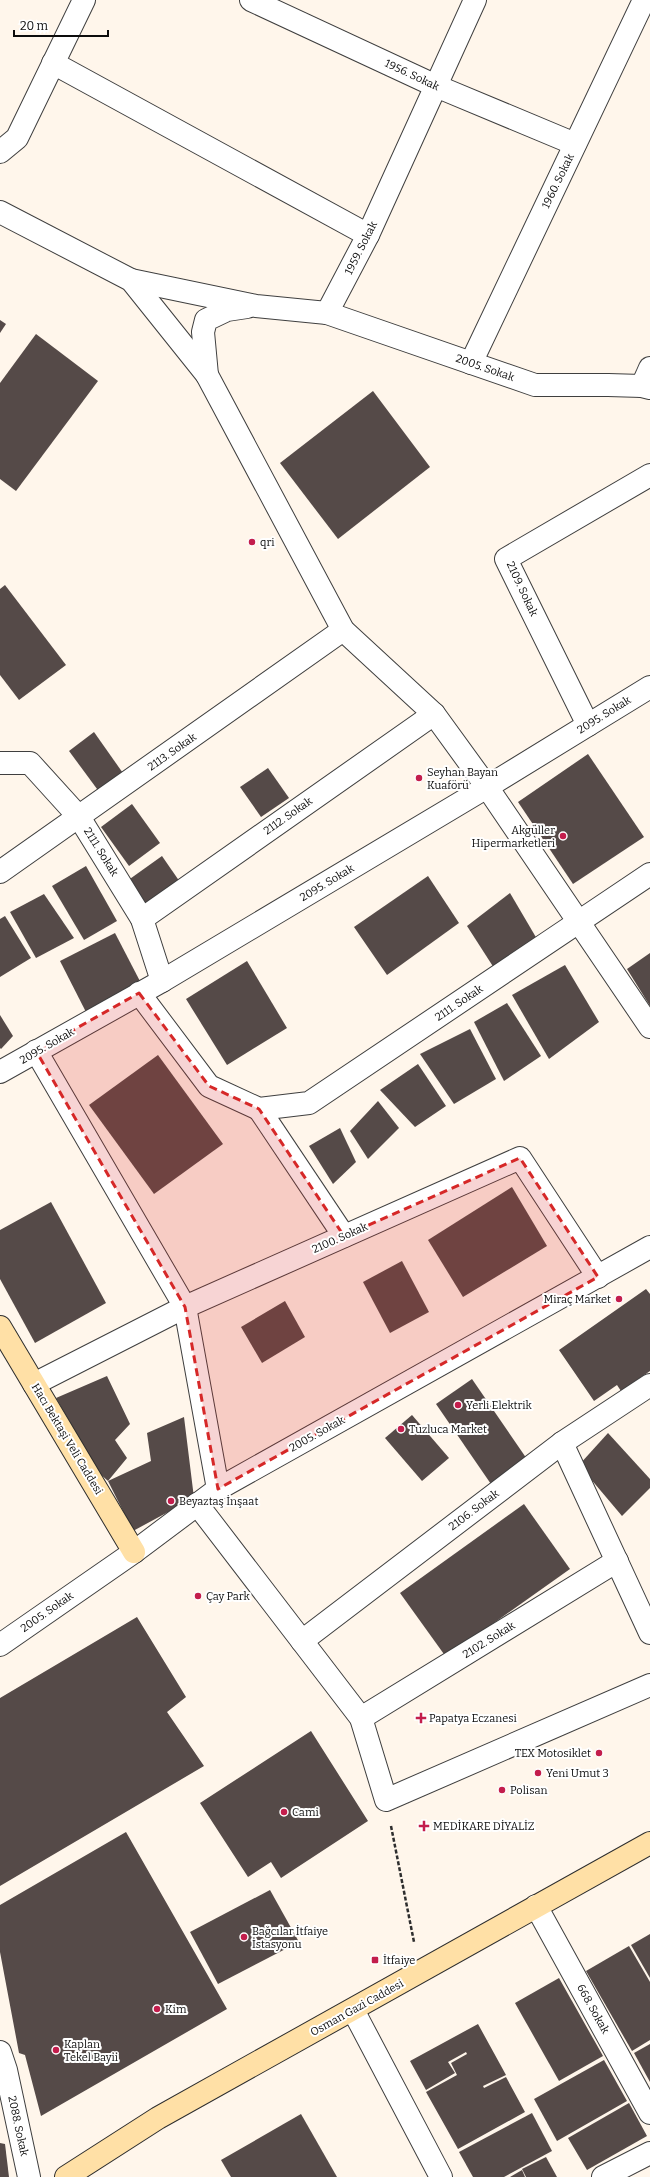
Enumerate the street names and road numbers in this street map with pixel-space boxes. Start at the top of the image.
street label: 1956. Sokak [383,57,442,94]
street label: 1960. Sokak [539,151,577,210]
street label: 1959. Sokak [342,219,380,277]
street label: 2005. Sokak [454,352,517,384]
street label: 2109. Sokak [504,560,541,619]
street label: 2095. Sokak [575,693,634,737]
street label: 2113. Sokak [145,730,199,773]
street label: 2112. Sokak [261,794,315,837]
street label: 2111. Sokak [81,825,121,879]
street label: 2095. Sokak [298,861,357,904]
street label: 2111. Sokak [433,982,486,1024]
street label: 2095. Sokak [17,1025,77,1067]
street label: 2100. Sokak [310,1220,370,1256]
street label: Hacı Bektaşi Veli Caddesi [29,1381,106,1498]
street label: 2005. Sokak [287,1413,348,1455]
street label: 2106. Sokak [446,1486,502,1533]
street label: 2005. Sokak [18,1589,76,1635]
street label: 2102. Sokak [461,1618,518,1661]
street label: Osman Gazi Caddesi [308,1977,406,2039]
street label: 668. Sokak [574,1982,612,2037]
street label: 2088. Sokak [5,2095,31,2158]

